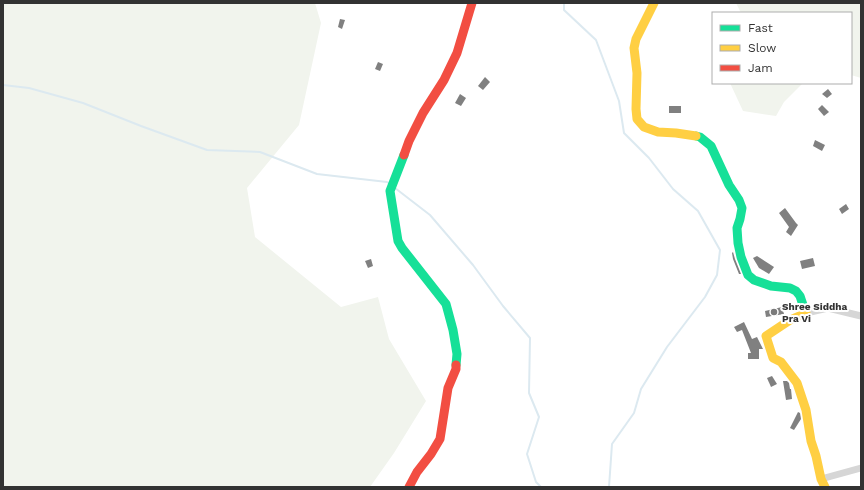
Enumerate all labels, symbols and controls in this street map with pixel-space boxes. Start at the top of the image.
legend [712,12,852,84]
text: Fast [748,21,773,35]
text: Slow [748,41,776,55]
text: Jam [748,61,773,75]
place label: Shree Siddha Pra Vi [782,301,847,324]
marker: Shree Siddha Pra Vi [769,307,779,317]

